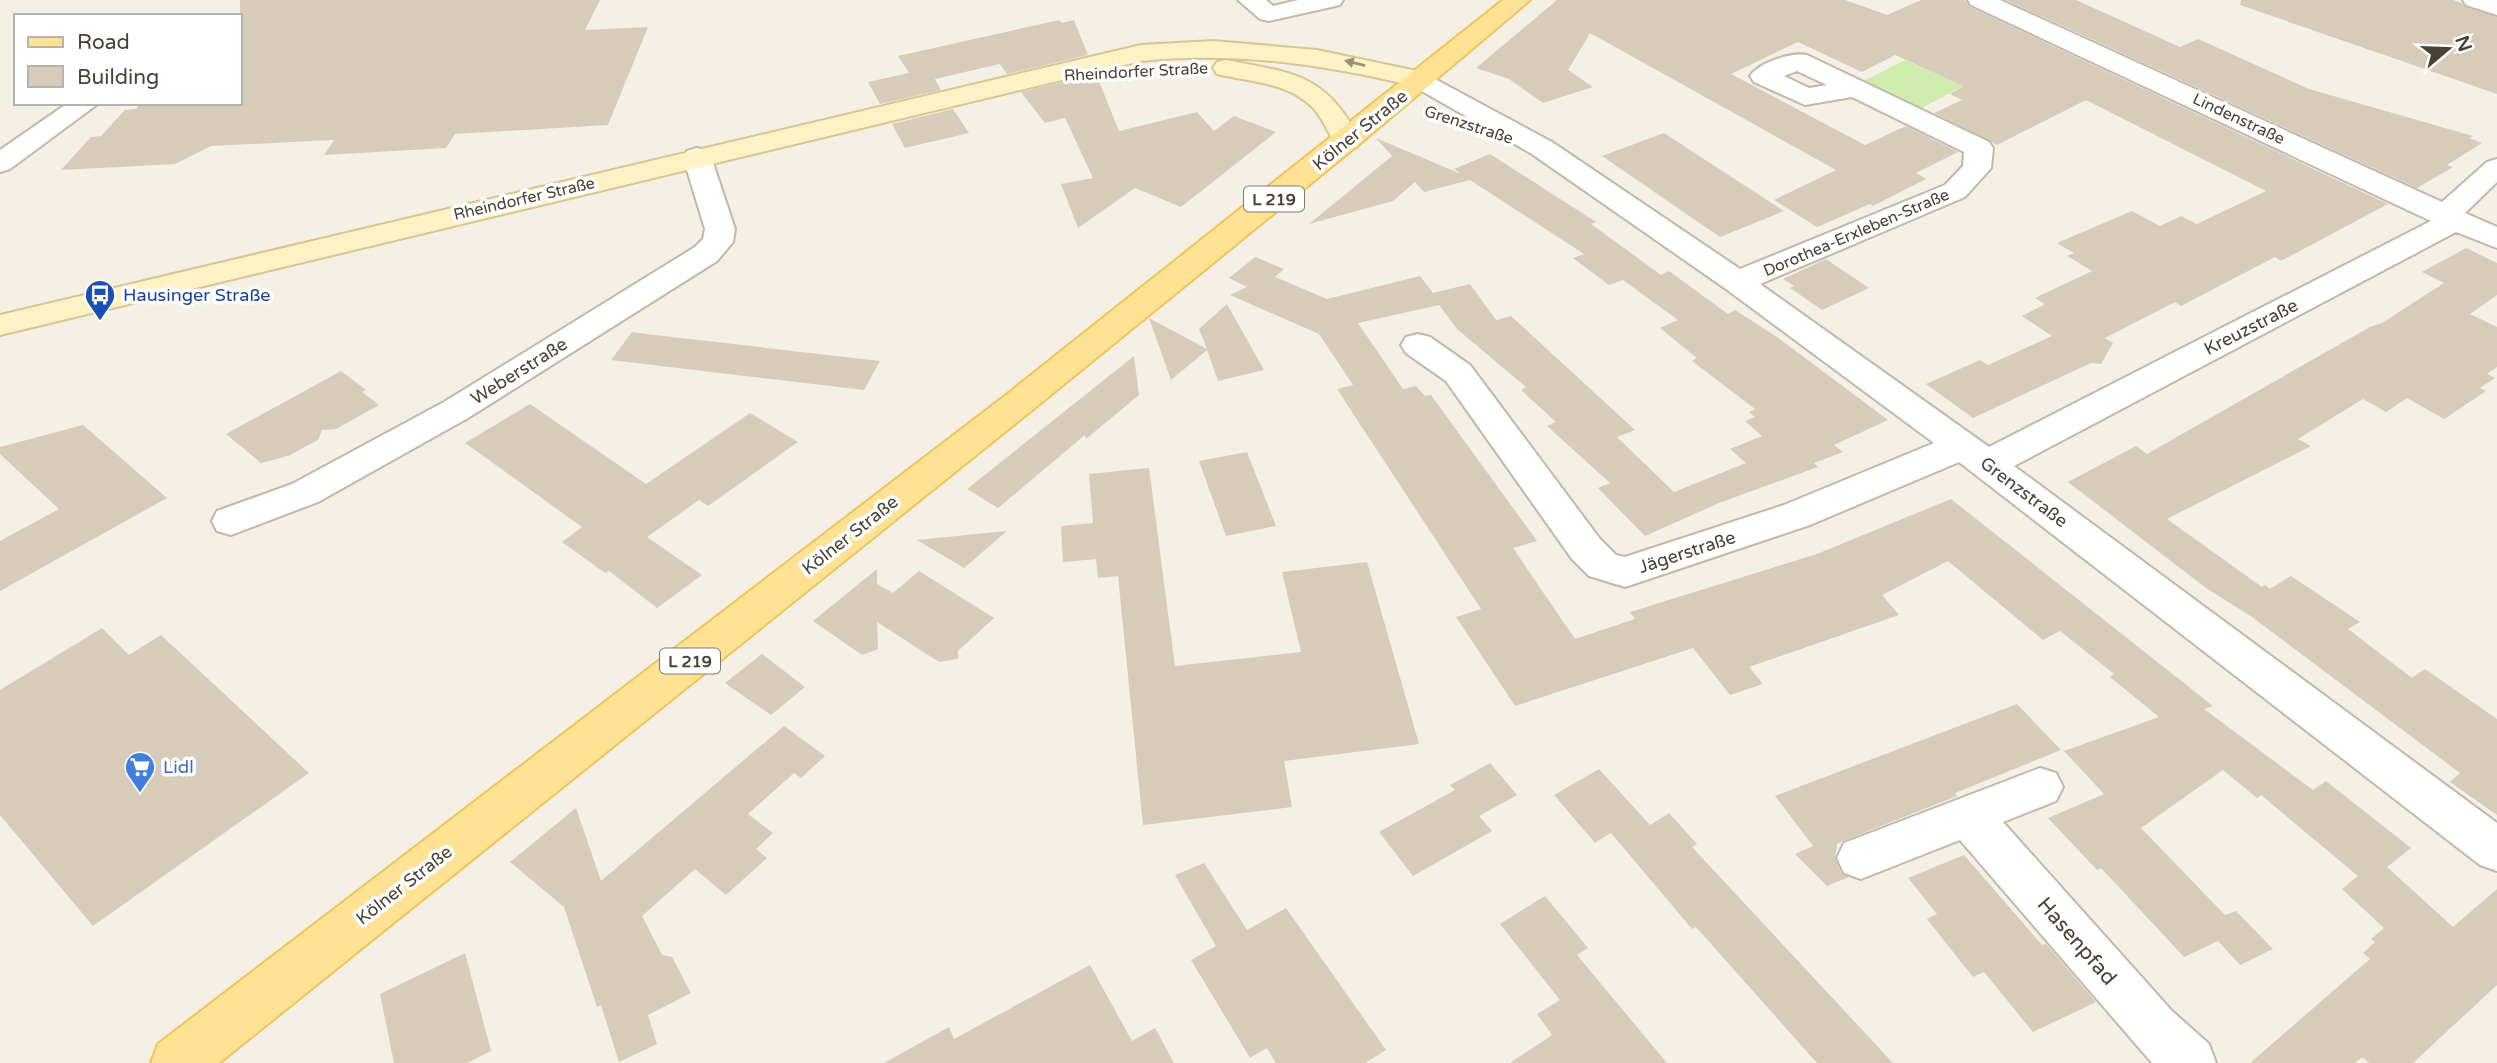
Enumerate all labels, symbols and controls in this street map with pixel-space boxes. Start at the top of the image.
legend [14,14,242,105]
north arrow [2413,14,2483,84]
text: Road [77,30,130,55]
text: N [2450,33,2476,55]
one-way arrow [1344,57,1366,68]
street label: Rheindorfer Straße [1063,58,1209,86]
text: Building [77,65,159,90]
street label: Kölner Straße [1308,85,1412,175]
street label: Lindenstraße [2189,89,2288,149]
street label: Grenzstraße [1422,101,1516,149]
street label: Rheindorfer Straße [452,173,597,225]
street label: Dorothea-Erxleben-Straße [1760,185,1952,281]
road number: L 219 [1244,186,1304,211]
bus stop icon: Hausinger Straße [83,278,117,322]
place label: Hausinger Straße [123,284,271,306]
street label: Kreuzstraße [2200,294,2302,360]
street label: Weberstraße [467,333,571,409]
street label: Grenzstraße [1976,452,2072,532]
street label: Kölner Straße [798,491,902,579]
street label: Jägerstraße [1636,526,1738,578]
road number: L 219 [660,648,720,674]
supermarket icon: Lidl [123,750,157,794]
place label: Lidl [163,756,194,778]
street label: Kölner Straße [352,841,456,929]
street label: Hasenpfad [2032,892,2122,990]

